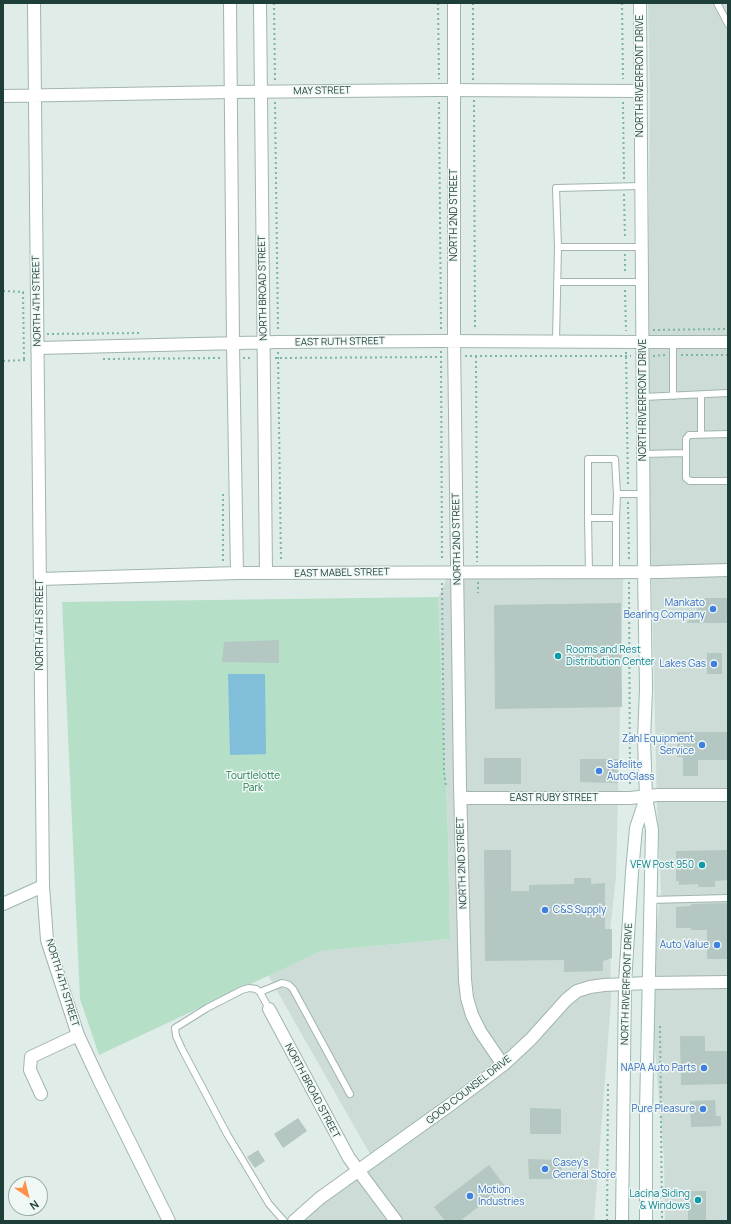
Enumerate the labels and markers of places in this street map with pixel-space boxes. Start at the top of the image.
place label: Mankato Bearing Company [624,597,705,620]
marker: Mankato Bearing Company [708,604,718,614]
place label: Rooms and Rest Distribution Center [566,644,654,668]
marker: Rooms and Rest Distribution Center [553,651,563,661]
place label: Lakes Gas [660,658,706,670]
marker: Lakes Gas [709,659,719,669]
place label: Zahl Equipment Service [622,733,694,756]
marker: Zahl Equipment Service [697,740,707,750]
place label: Safelite AutoGlass [607,759,654,782]
marker: Safelite AutoGlass [594,766,604,776]
place label: VFW Post 950 [630,859,694,871]
marker: VFW Post 950 [697,860,707,870]
place label: C&S Supply [553,904,606,916]
marker: C&S Supply [540,905,550,915]
place label: Auto Value [660,939,709,951]
marker: Auto Value [712,940,722,950]
place label: NAPA Auto Parts [621,1062,696,1074]
marker: NAPA Auto Parts [699,1063,709,1073]
place label: Pure Pleasure [631,1103,695,1115]
marker: Pure Pleasure [698,1104,708,1114]
place label: Casey's General Store [553,1157,616,1180]
marker: Casey's General Store [540,1164,550,1174]
place label: Motion Industries [478,1184,524,1208]
place label: Lacina Siding & Windows [630,1188,690,1212]
marker: Motion Industries [465,1191,475,1201]
marker: Lacina Siding & Windows [693,1195,703,1205]

